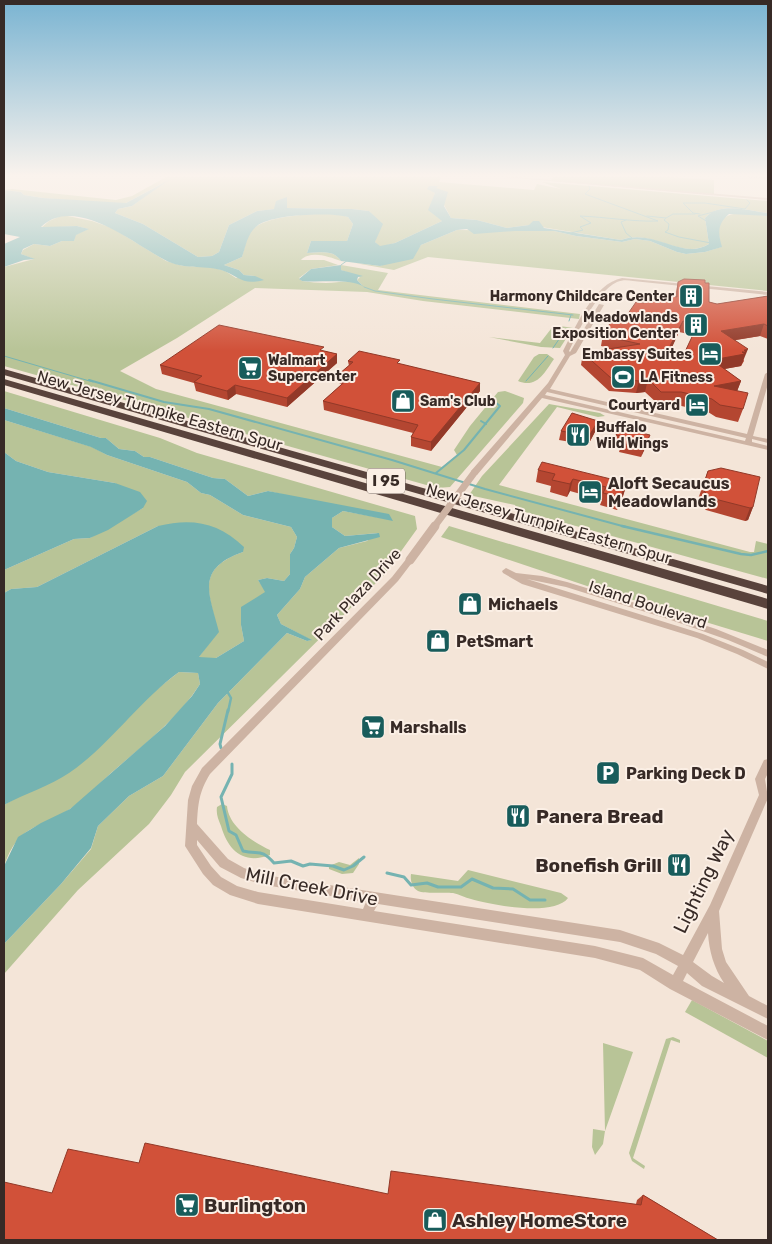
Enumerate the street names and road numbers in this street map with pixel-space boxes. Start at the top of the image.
street label: New Jersey Turnpike Eastern Spur [35,366,285,455]
road number: I 95 [367,468,405,494]
street label: New Jersey Turnpike Eastern Spur [424,479,674,568]
street label: Park Plaza Drive [310,544,405,645]
street label: Island Boulevard [586,576,709,633]
street label: Lighting Way [668,825,739,937]
street label: Mill Creek Drive [244,862,380,911]

